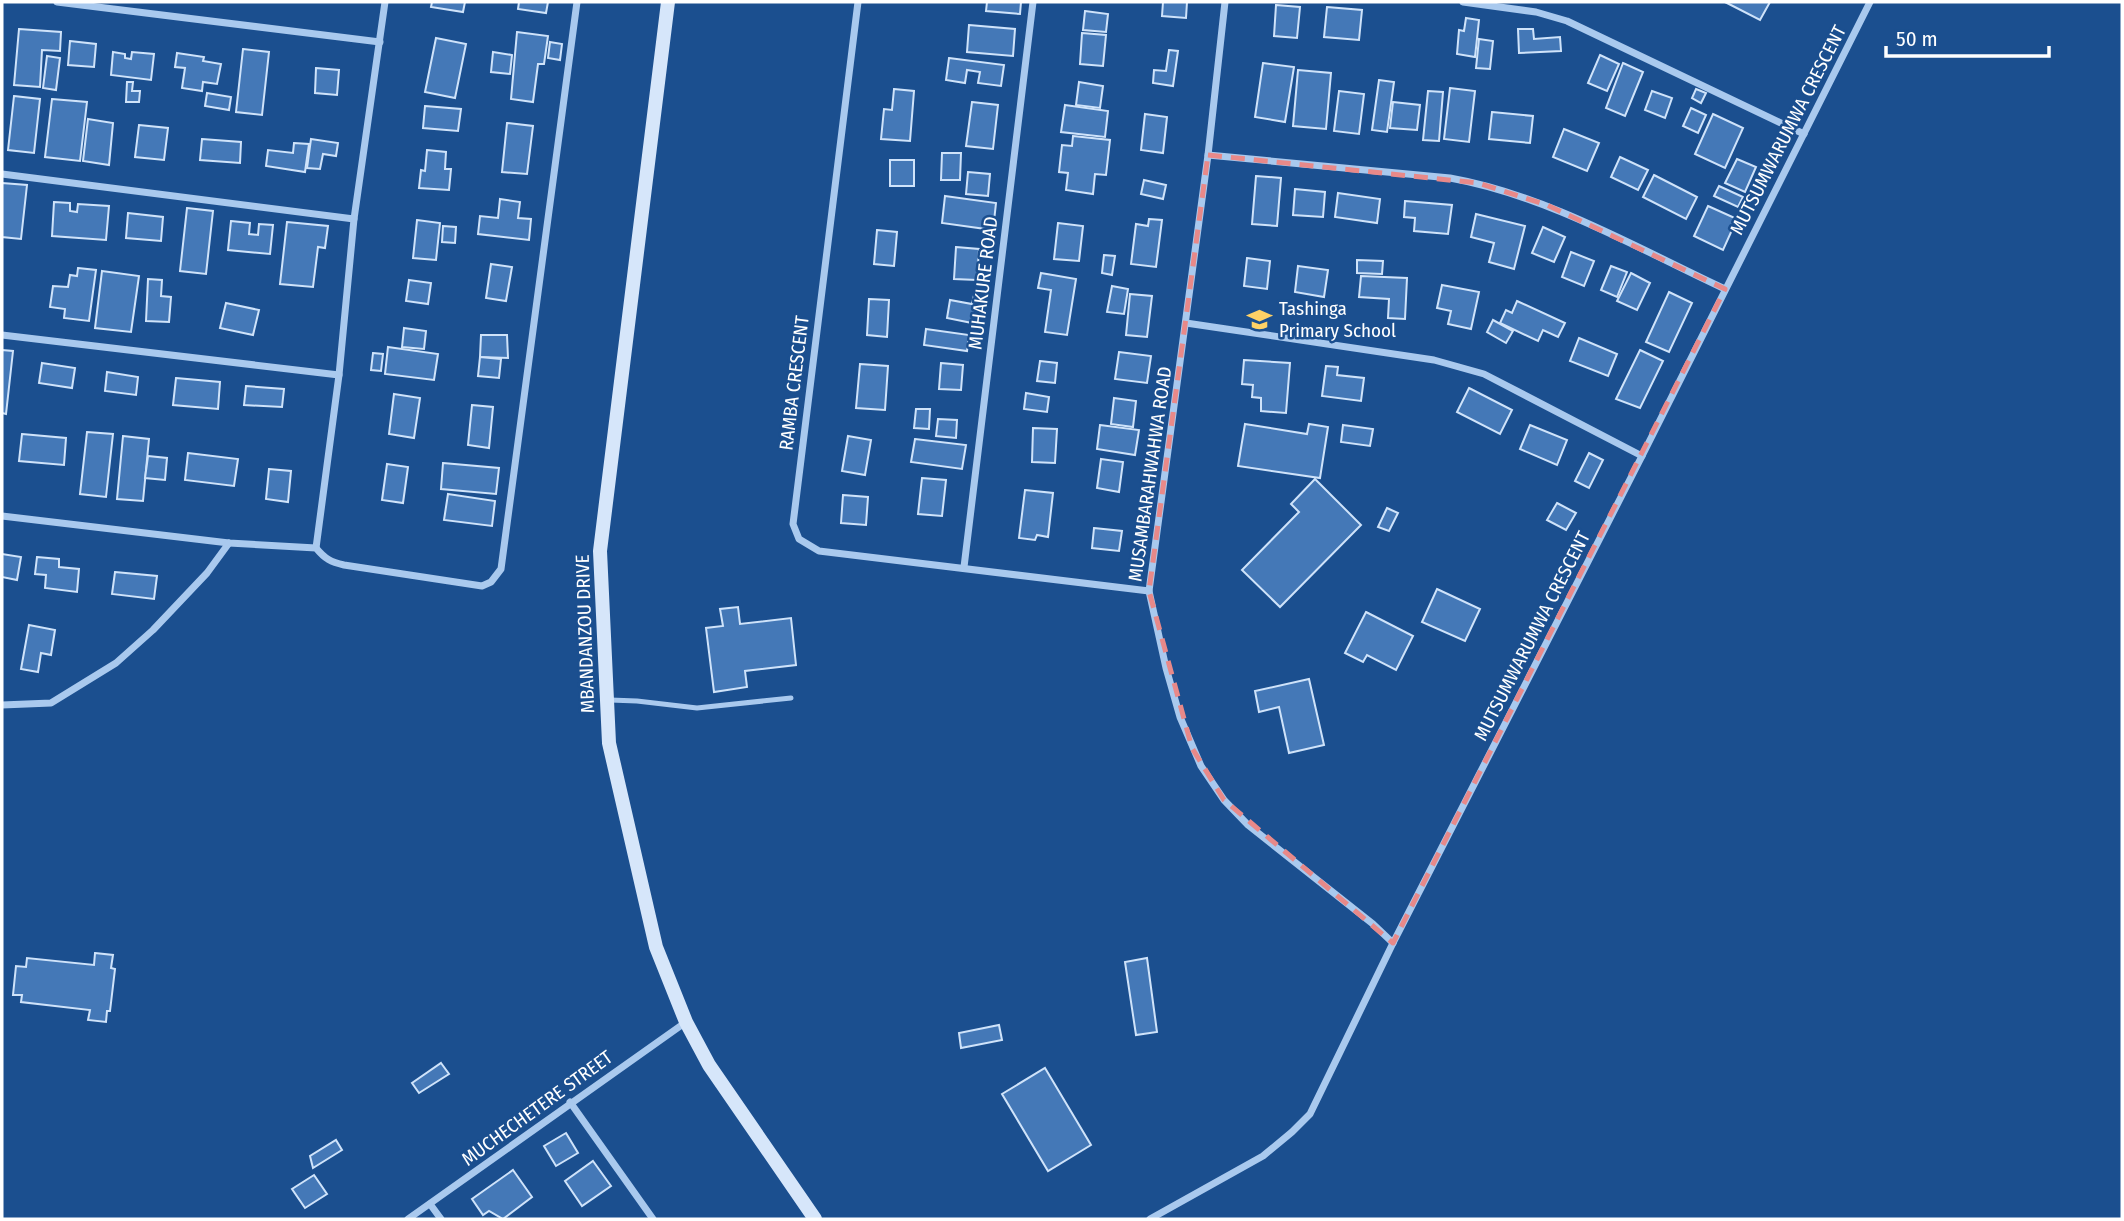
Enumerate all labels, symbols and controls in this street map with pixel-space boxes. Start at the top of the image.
scale bar [1886,14,2049,58]
street label: MUTSUMWARUMWA CRESCENT [1725,21,1851,239]
text: 50 m [1896,26,1938,52]
street label: MUHAKURE ROAD [963,215,1003,351]
place label: Tashinga Primary School [1279,297,1396,342]
school or university icon: Tashinga Primary School [1245,305,1273,333]
street label: RAMBA CRESCENT [774,314,814,452]
street label: MUSAMBARAHWAHWA ROAD [1124,365,1176,583]
street label: MUTSUMWARUMWA CRESCENT [1469,527,1595,745]
street label: MBANDANZOU DRIVE [571,554,599,714]
street label: MUCHECHETERE STREET [457,1045,617,1170]

